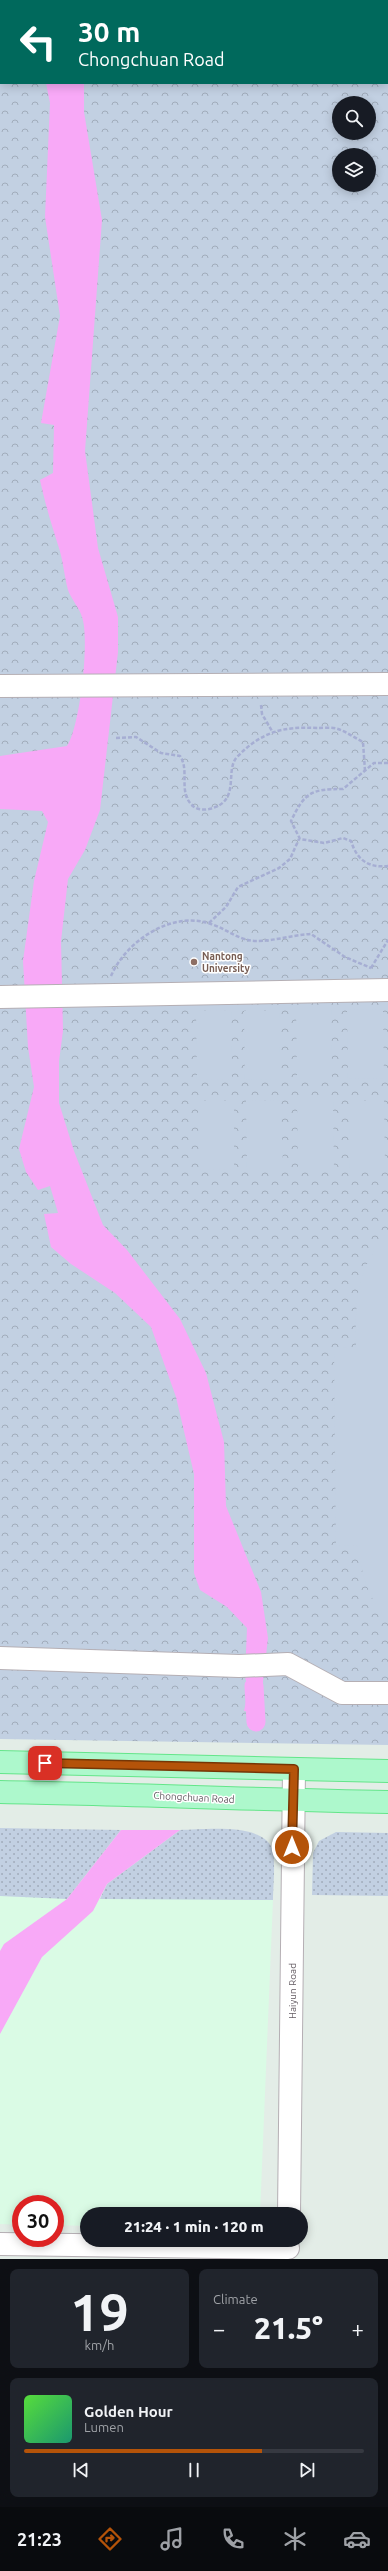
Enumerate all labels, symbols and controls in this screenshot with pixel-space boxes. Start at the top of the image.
icon: left [12,16,64,68]
text: 30 m [78,16,140,47]
text: Chongchuan Road [78,49,225,69]
map controls [332,96,376,192]
button: search [332,96,376,140]
button: layers [332,148,376,192]
place label: Nantong University [202,951,251,974]
marker: Nantong University [189,957,199,967]
pin [28,1746,62,1780]
icon: arrive [34,1752,56,1774]
street label: Chongchuan Road [153,1790,235,1805]
position arrow [271,1826,313,1868]
street label: Haiyun Road [287,1963,298,2019]
speed limit sign: 30 [12,2195,64,2247]
text: 21:24 · 1 min · 120 m [124,2218,264,2235]
text: 19 [70,2283,129,2341]
text: Climate [213,2292,258,2306]
text: 21.5° [254,2311,323,2345]
text: − [213,2316,225,2341]
text: + [352,2316,364,2341]
text: km/h [84,2338,115,2352]
text: Golden Hour [84,2403,173,2420]
text: Lumen [84,2420,124,2434]
icon: previous [70,2459,92,2481]
icon: pause [183,2459,205,2481]
icon: next [296,2459,318,2481]
icon: directions [96,2525,124,2553]
icon: music [158,2525,186,2553]
icon: phone [219,2525,247,2553]
icon: climate [281,2525,309,2553]
icon: car [343,2525,371,2553]
text: 21:23 [17,2529,62,2549]

